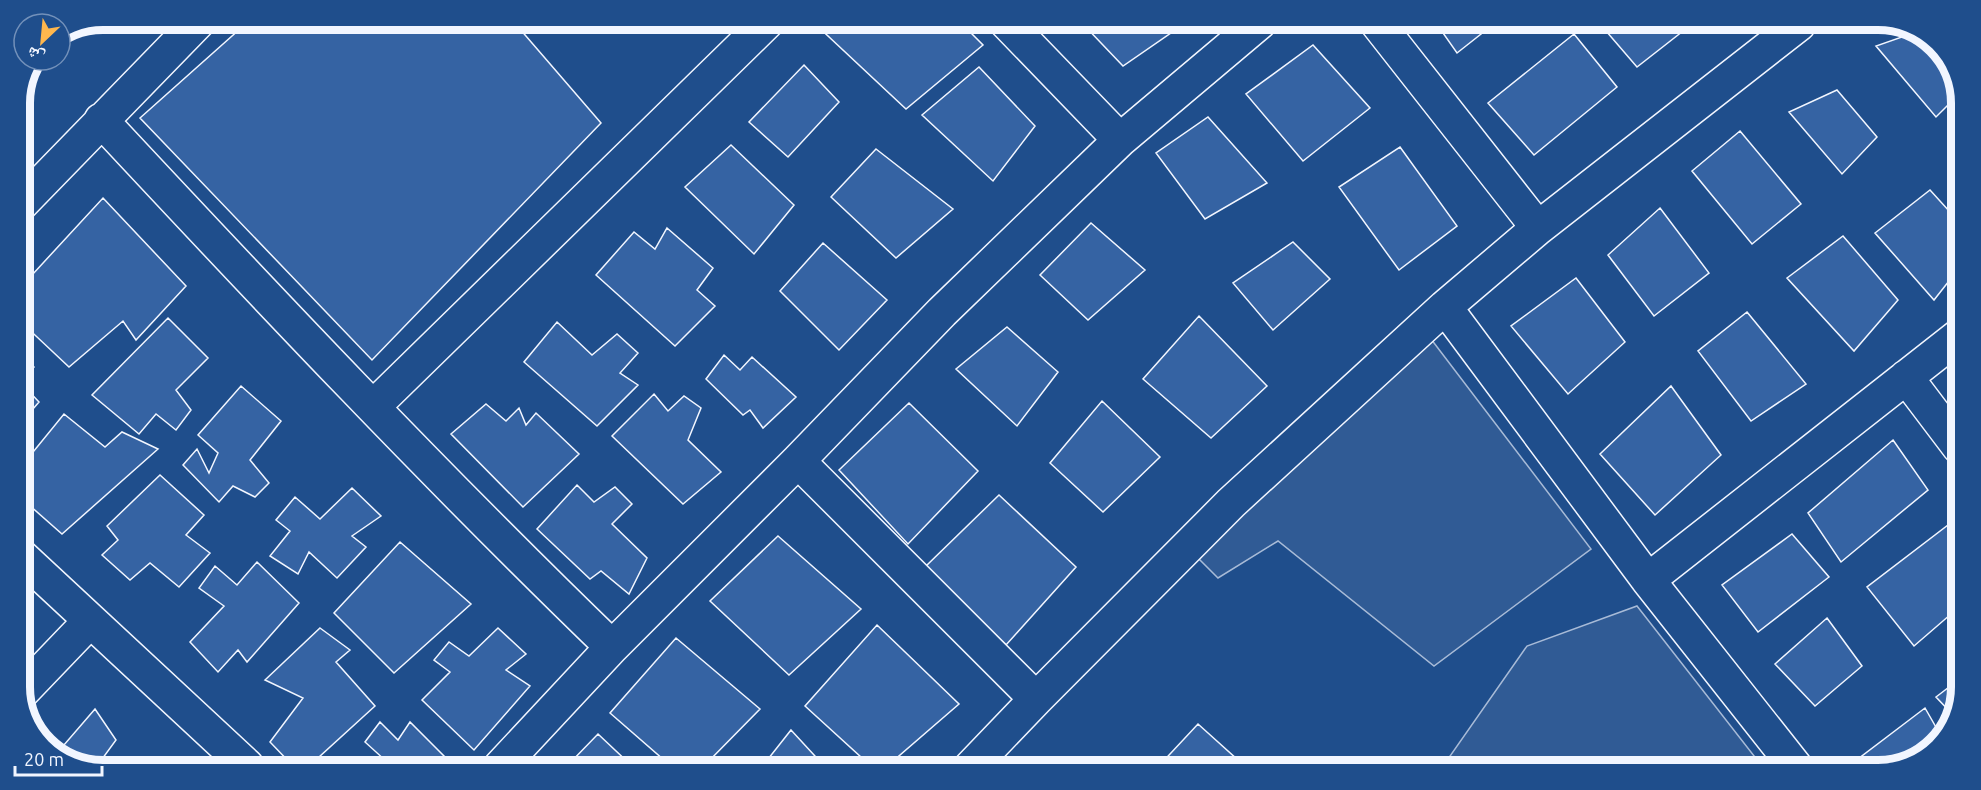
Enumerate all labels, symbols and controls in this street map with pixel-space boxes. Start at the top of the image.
north arrow [12,12,72,72]
text: ش [24,43,47,67]
scale bar [15,739,102,777]
text: 20 m [24,749,64,769]

